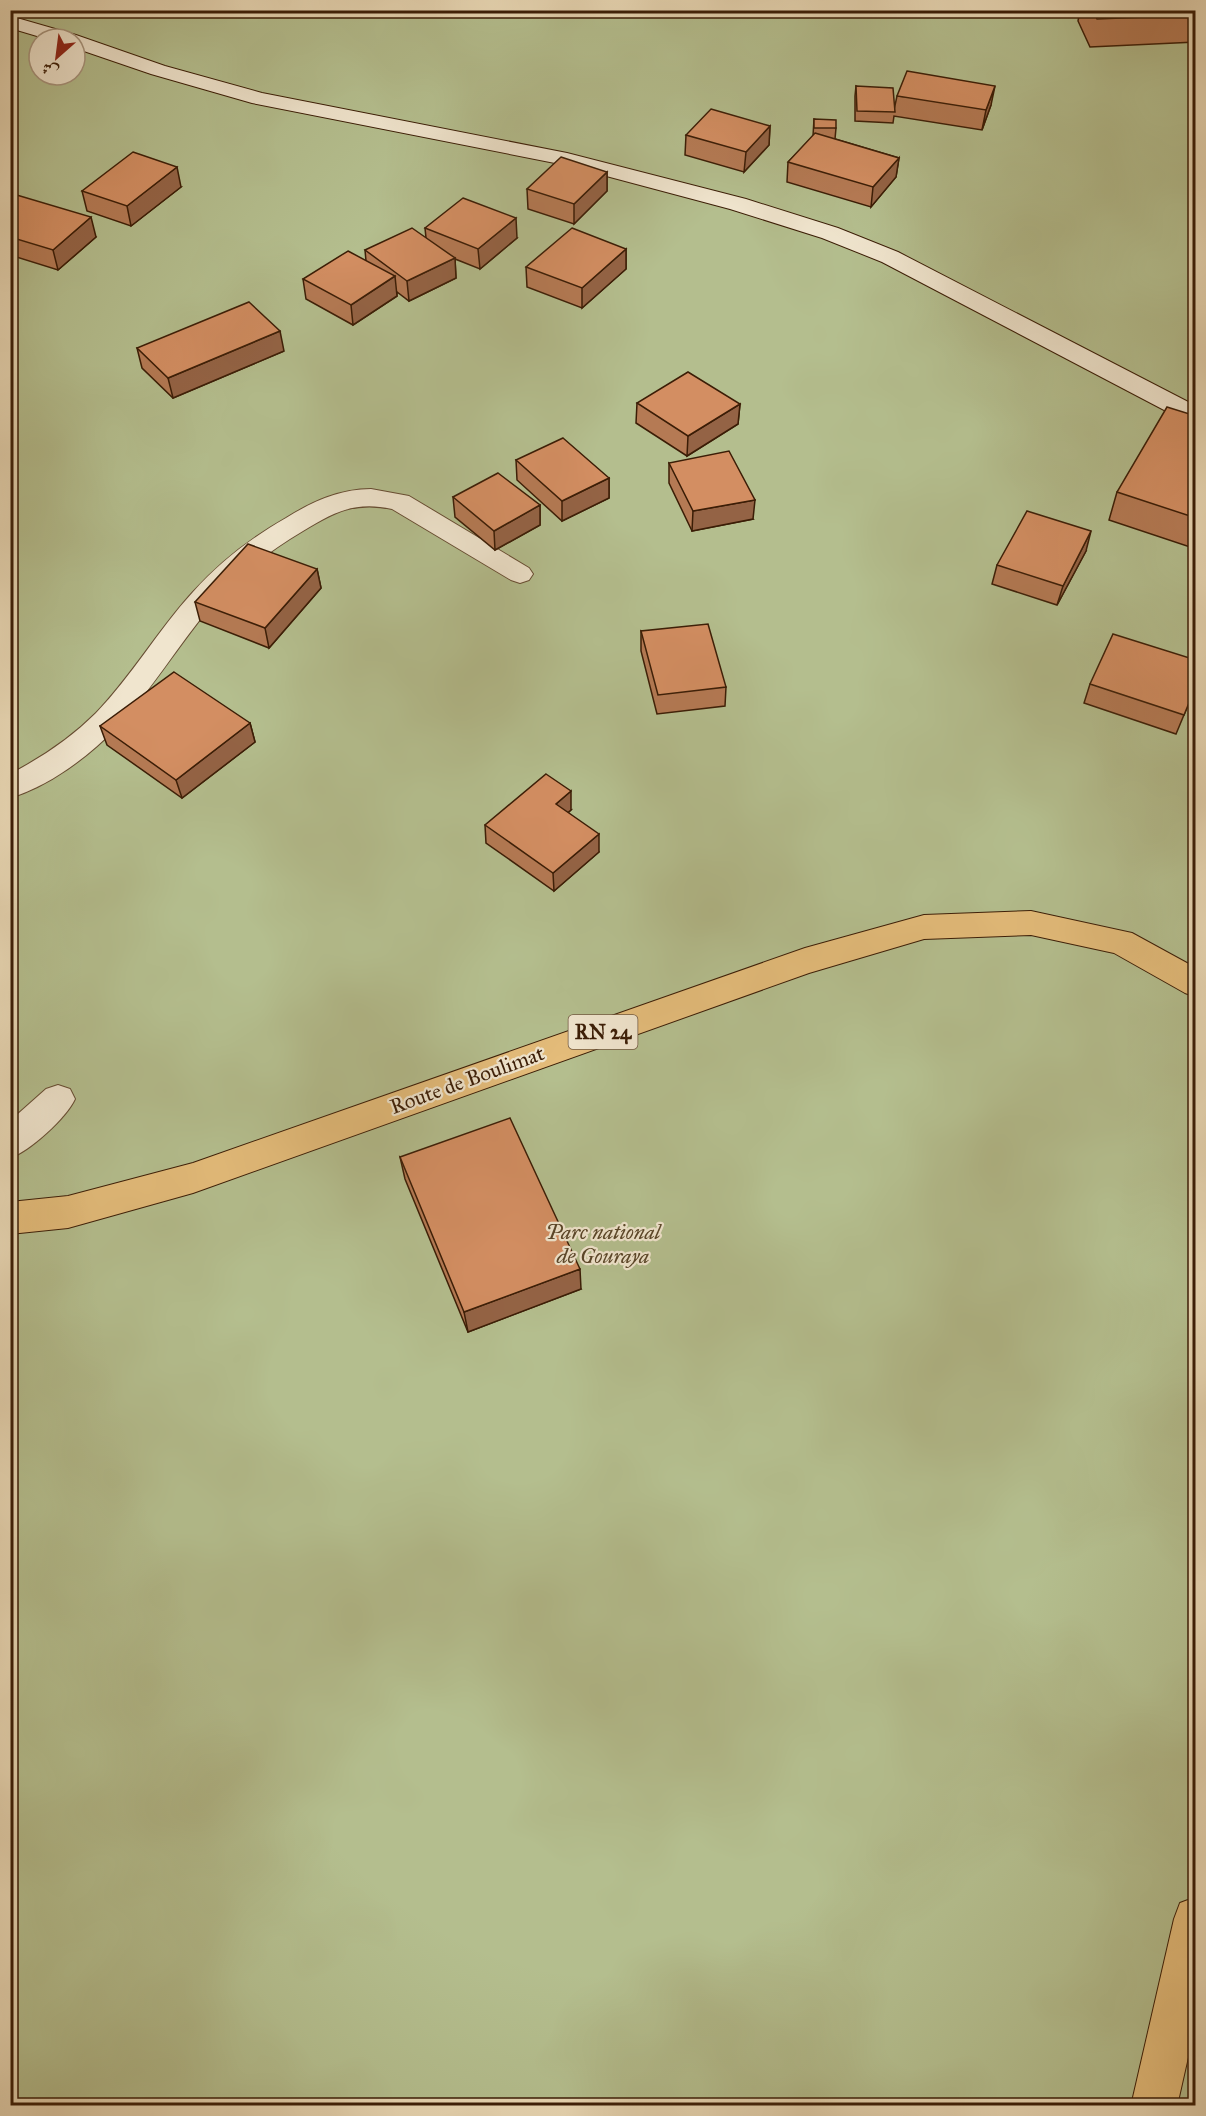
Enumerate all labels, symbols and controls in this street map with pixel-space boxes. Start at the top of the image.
north arrow [27,27,87,87]
text: ش [39,58,62,82]
road number: RN 24 [568,1015,638,1049]
street label: Route de Boulimat [386,1040,548,1120]
park label: Parc national de Gouraya [546,1219,663,1269]

